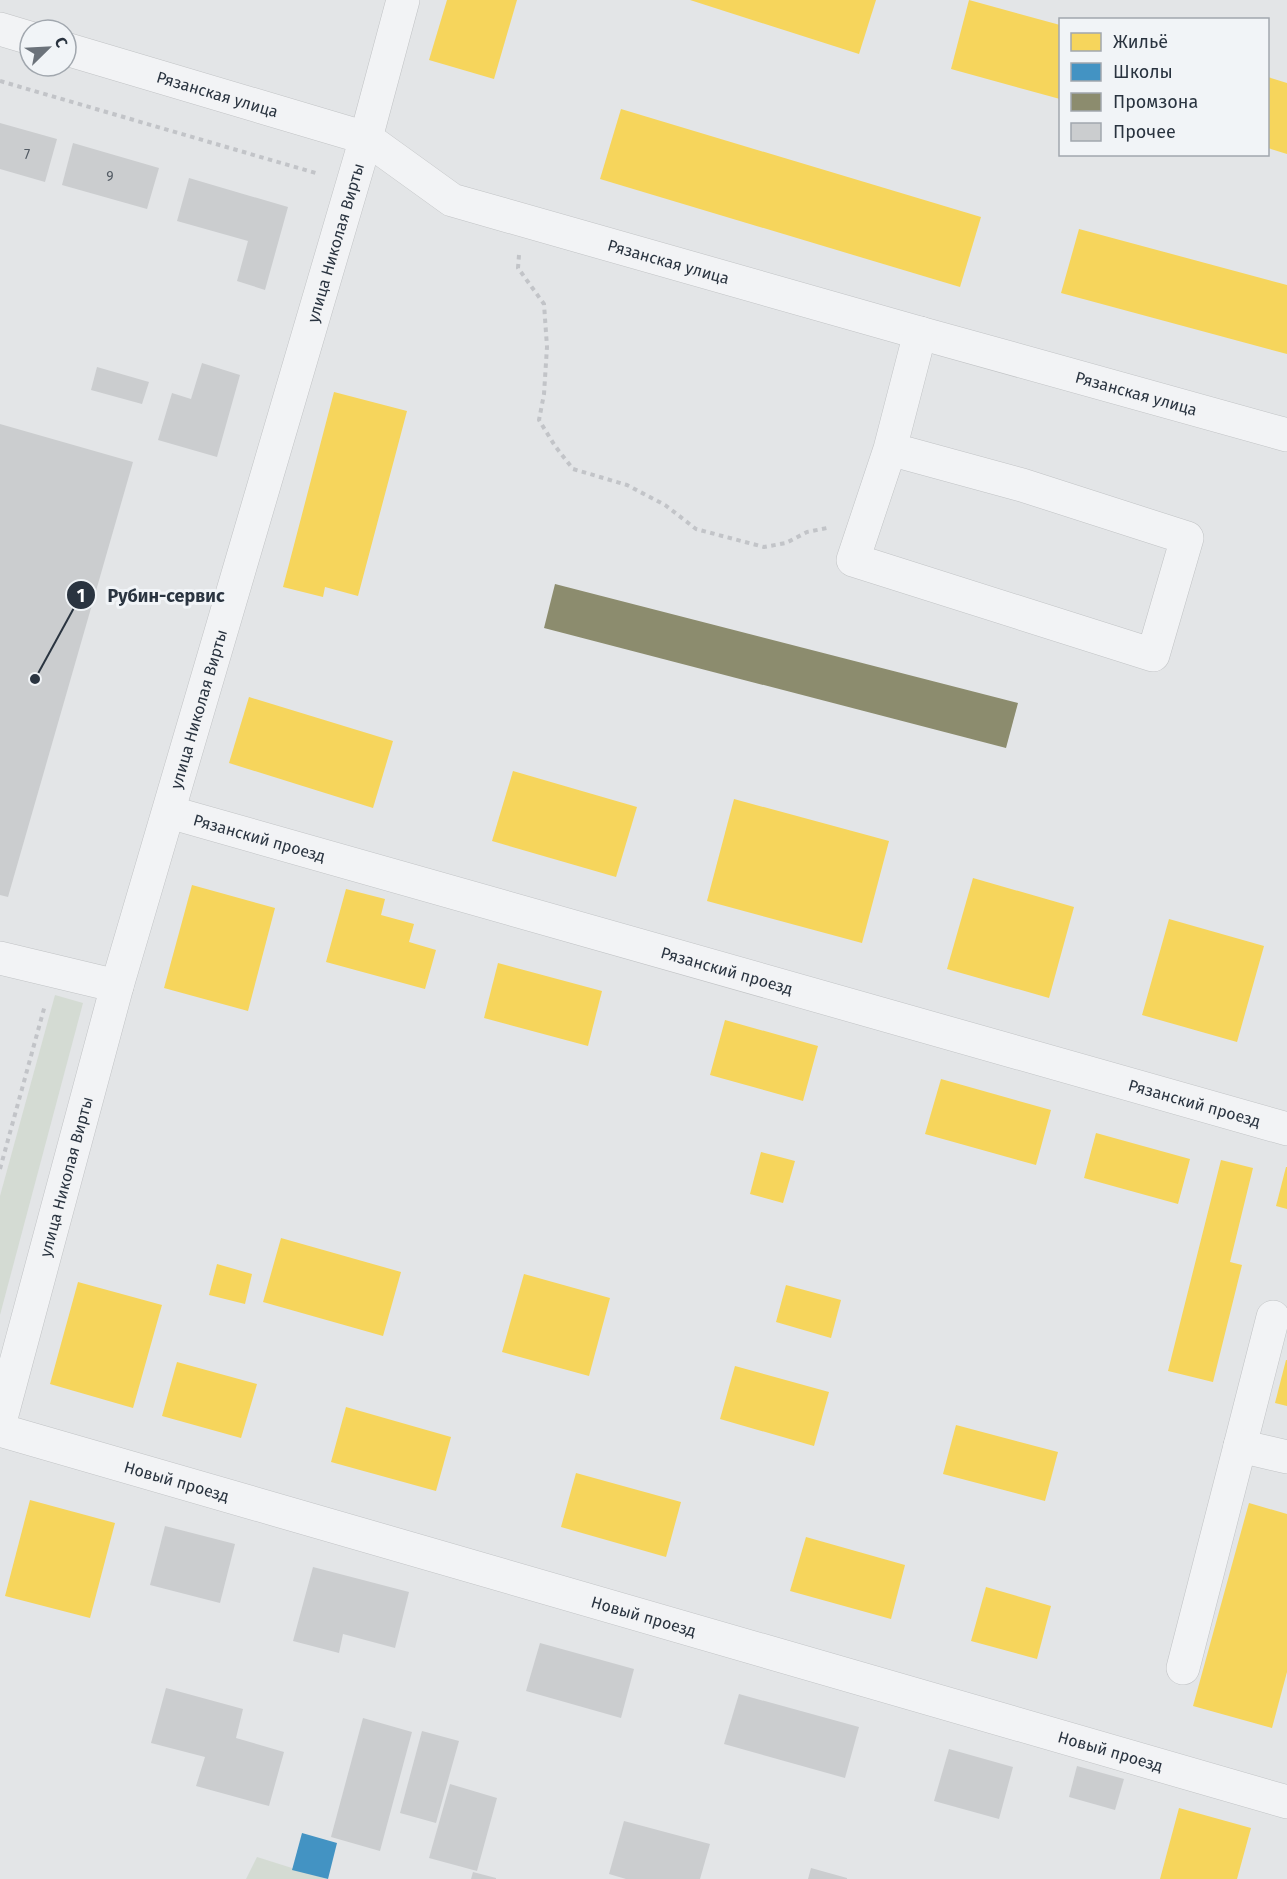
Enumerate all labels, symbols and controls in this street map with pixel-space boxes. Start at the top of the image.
north arrow [18,18,78,78]
legend [1059,18,1269,156]
text: Жильё [1113,31,1168,53]
text: С [51,34,72,51]
text: Школы [1113,61,1173,83]
street label: Рязанская улица [155,67,280,121]
text: Промзона [1113,91,1198,113]
text: Прочее [1113,121,1176,143]
house number: 7 [24,146,30,163]
street label: улица Николая Вирты [303,161,368,325]
house number: 9 [106,168,114,185]
street label: Рязанская улица [605,235,732,288]
street label: Рязанская улица [1073,367,1199,419]
callout: Рубин-сервис [66,577,237,613]
text: 1 [77,585,85,607]
text: Рубин-сервис [107,585,225,607]
street label: улица Николая Вирты [166,627,231,791]
street label: Рязанский проезд [191,810,328,865]
street label: Рязанский проезд [659,942,795,998]
street label: Рязанский проезд [1126,1075,1263,1131]
street label: улица Николая Вирты [35,1094,96,1259]
street label: Новый проезд [122,1457,231,1505]
street label: Новый проезд [589,1592,698,1640]
street label: Новый проезд [1056,1727,1165,1775]

